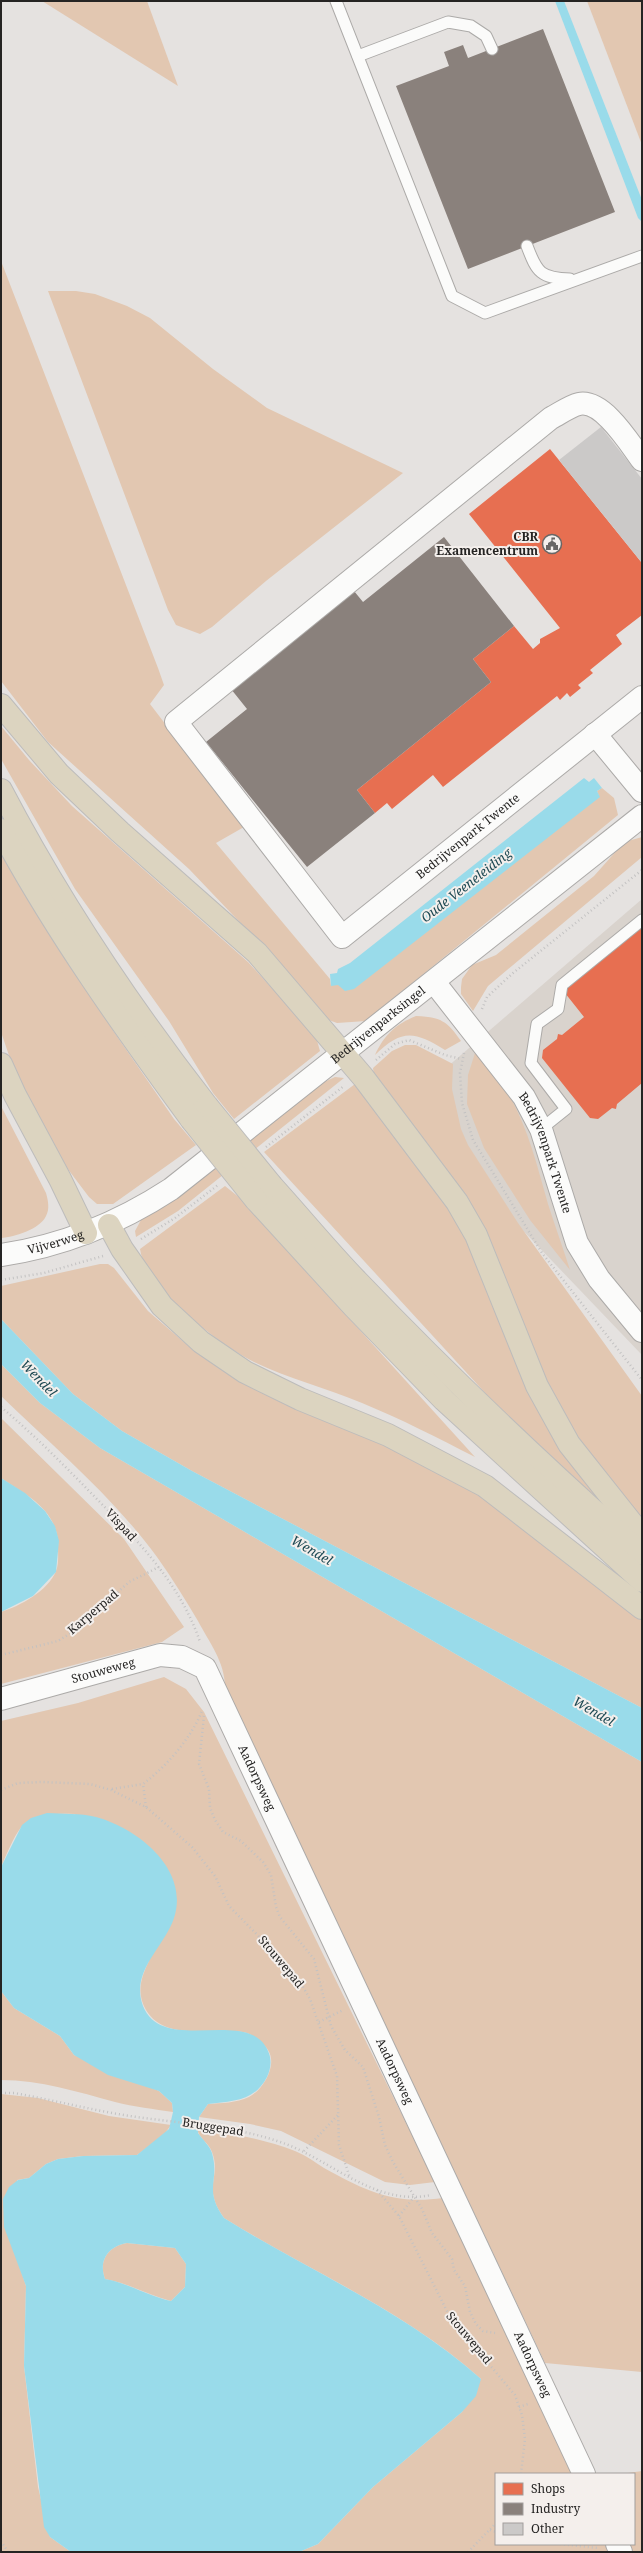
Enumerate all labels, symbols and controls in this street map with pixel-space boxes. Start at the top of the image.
place label: CBR Examencentrum [436,528,538,559]
public building icon: CBR Examencentrum [541,533,563,555]
street label: Bedrijvenpark Twente [412,789,523,883]
water label: Oude Veeneleiding [417,843,516,926]
street label: Bedrijvenparksingel [327,982,429,1067]
street label: Bedrijvenpark Twente [515,1088,576,1215]
street label: Vijverweg [26,1225,86,1258]
water label: Wendel [17,1356,61,1400]
street label: Vispad [102,1505,141,1545]
water label: Wendel [288,1531,336,1569]
street label: Karperpad [64,1585,122,1638]
street label: Stouweweg [69,1653,137,1687]
water label: Wendel [570,1692,618,1730]
street label: Aadorpsweg [234,1742,280,1814]
street label: Stouwepad [254,1932,309,1992]
street label: Aadorpsweg [372,2035,418,2107]
street label: Bruggepad [181,2113,246,2140]
street label: Stouwepad [442,2308,497,2368]
street label: Aadorpsweg [510,2328,556,2400]
legend [495,2473,635,2545]
text: Shops [531,2480,565,2497]
text: Industry [531,2500,580,2517]
text: Other [531,2520,564,2537]

